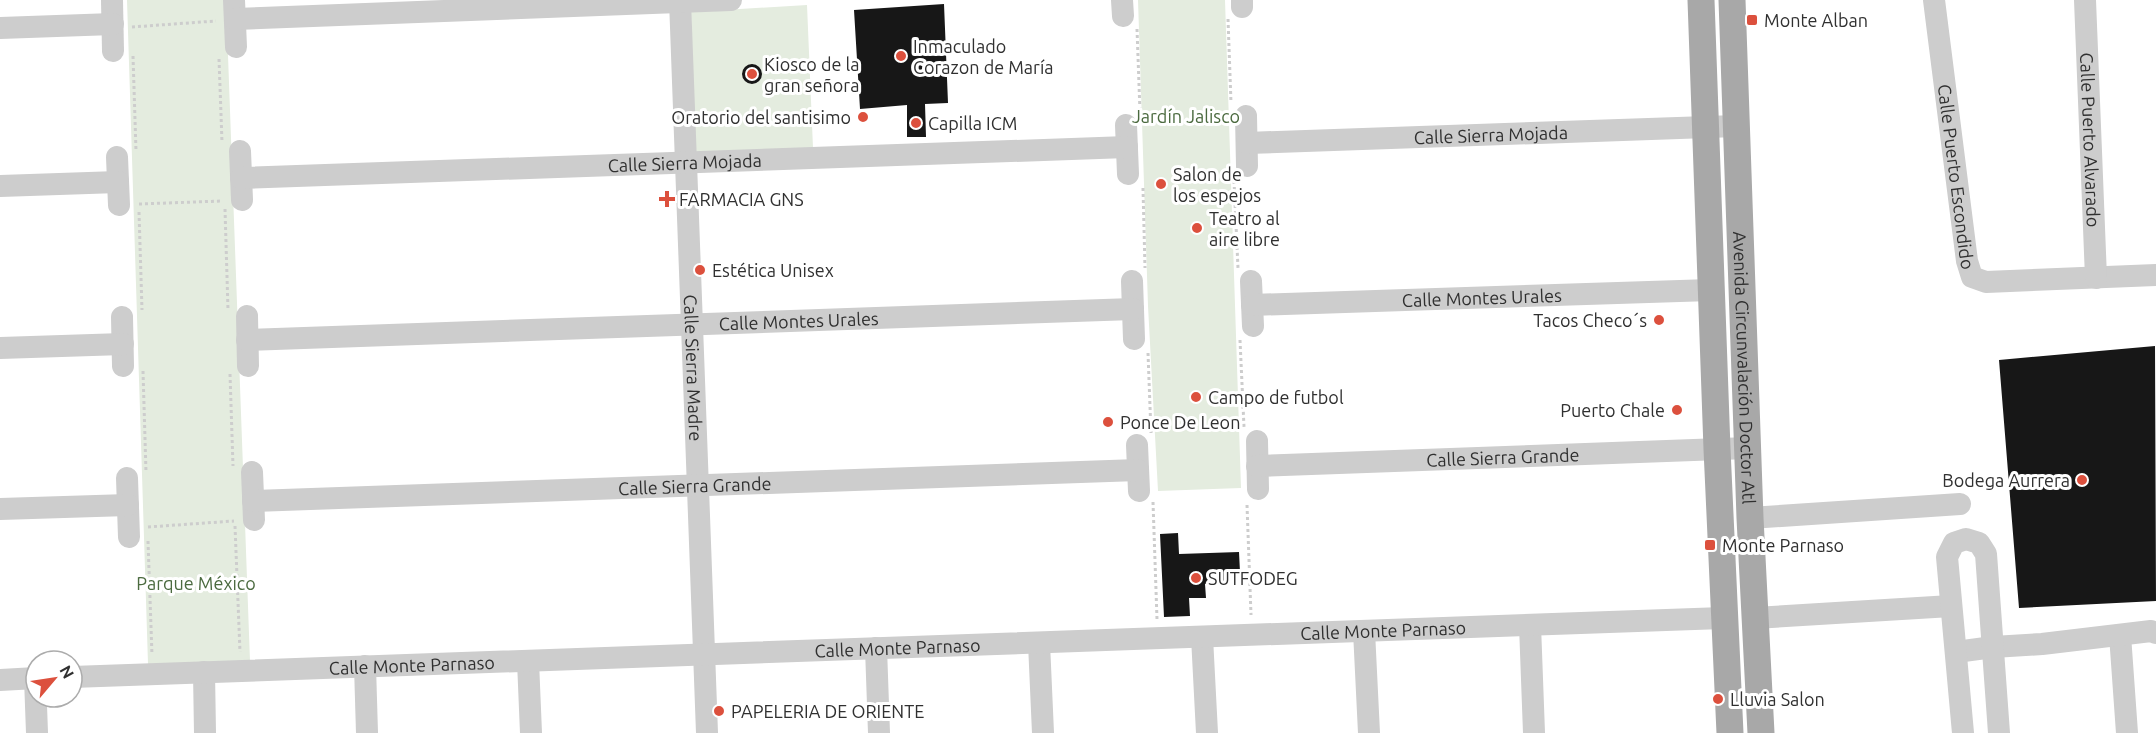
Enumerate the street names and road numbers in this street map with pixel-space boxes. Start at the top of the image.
street label: Calle Puerto Alvarado [2077,52,2104,228]
street label: Calle Puerto Escondido [1935,83,1979,272]
street label: Calle Sierra Mojada [1413,122,1568,147]
street label: Calle Sierra Mojada [607,150,762,175]
street label: Avenida Circunvalación Doctor Atl [1730,231,1760,505]
street label: Calle Montes Urales [1402,285,1562,310]
street label: Calle Sierra Madre [681,294,706,441]
street label: Calle Montes Urales [718,308,879,333]
street label: Calle Sierra Grande [1426,444,1580,470]
street label: Calle Sierra Grande [618,473,772,498]
street label: Calle Monte Parnaso [1300,617,1466,643]
street label: Calle Monte Parnaso [814,635,981,660]
street label: Calle Monte Parnaso [328,652,495,678]

